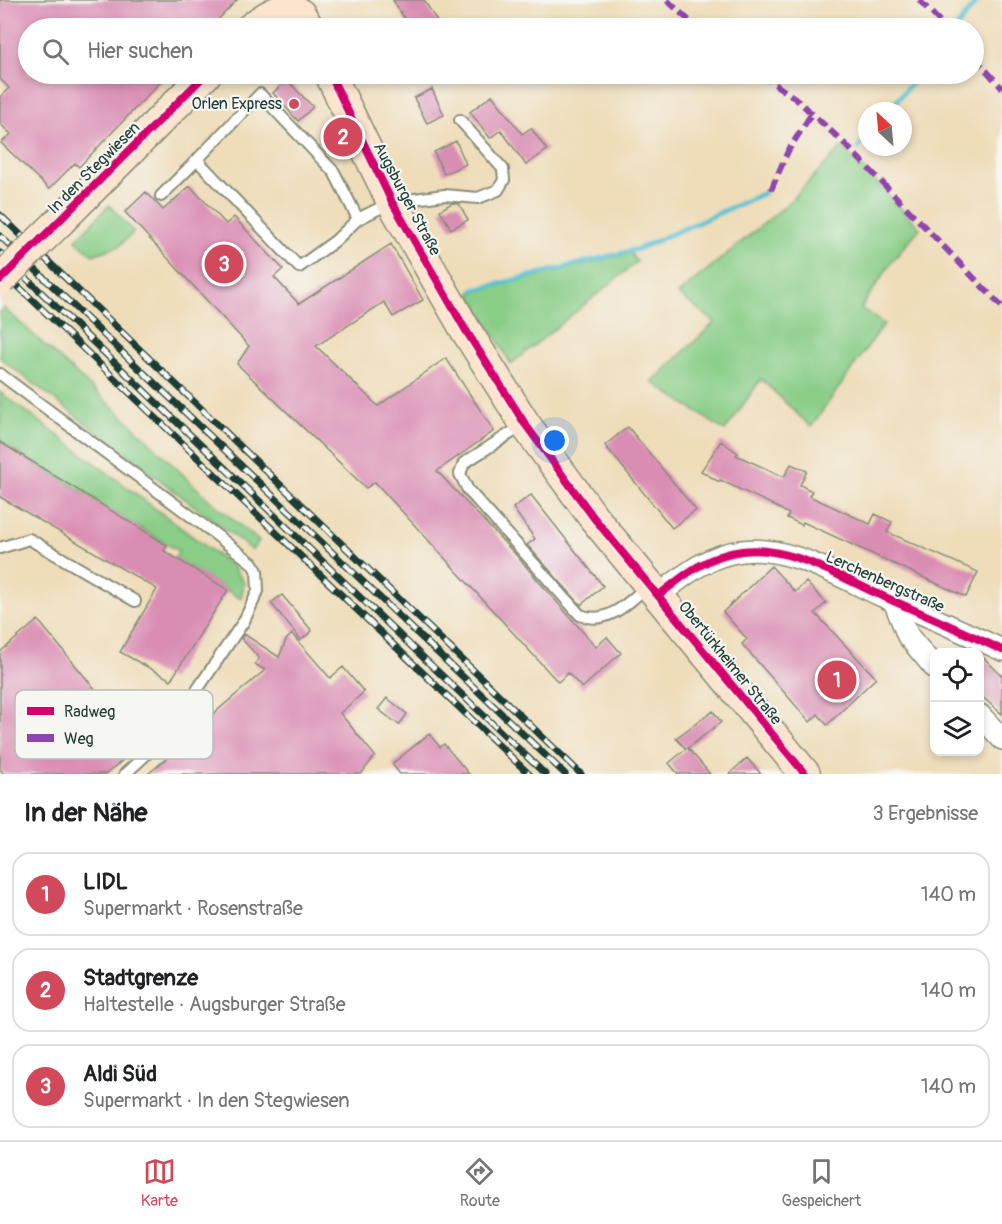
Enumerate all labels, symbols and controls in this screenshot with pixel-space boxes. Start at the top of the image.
search box [18,18,984,84]
icon: search [39,35,72,68]
text: Hier suchen [87,37,193,65]
place label: Orlen Express [192,94,282,114]
marker: Orlen Express [287,97,301,111]
north arrow [858,102,912,156]
pin: 2 [324,114,362,160]
street label: In den Stegwiesen [44,118,144,218]
street label: Augsburger Straße [369,139,445,259]
pin: 3 [204,242,244,286]
your location [540,426,569,455]
street label: Lerchenbergstraße [823,547,948,617]
street label: Obertürkheimer Straße [674,597,786,729]
map controls [930,648,984,756]
button: locate [930,648,984,702]
pin: 1 [818,658,856,702]
legend [15,690,213,759]
text: Radweg [64,702,115,722]
button: layers [930,702,984,756]
text: Weg [64,729,94,749]
text: In der Nähe [24,797,147,829]
text: 3 Ergebnisse [873,801,978,826]
text: LIDL [83,868,128,896]
text: 1 [42,882,49,907]
text: 140 m [921,882,976,907]
text: Supermarkt · Rosenstraße [83,896,303,921]
text: Stadtgrenze [83,964,198,992]
text: 2 [40,978,51,1003]
text: 140 m [921,978,976,1003]
text: Haltestelle · Augsburger Straße [83,992,346,1017]
text: Aldi Süd [83,1060,157,1088]
text: 3 [40,1074,51,1099]
text: 140 m [921,1074,976,1099]
text: Supermarkt · In den Stegwiesen [83,1088,350,1113]
tab: Karte [141,1155,178,1211]
tab: Route [460,1155,500,1211]
tab: Gespeichert [782,1155,861,1211]

